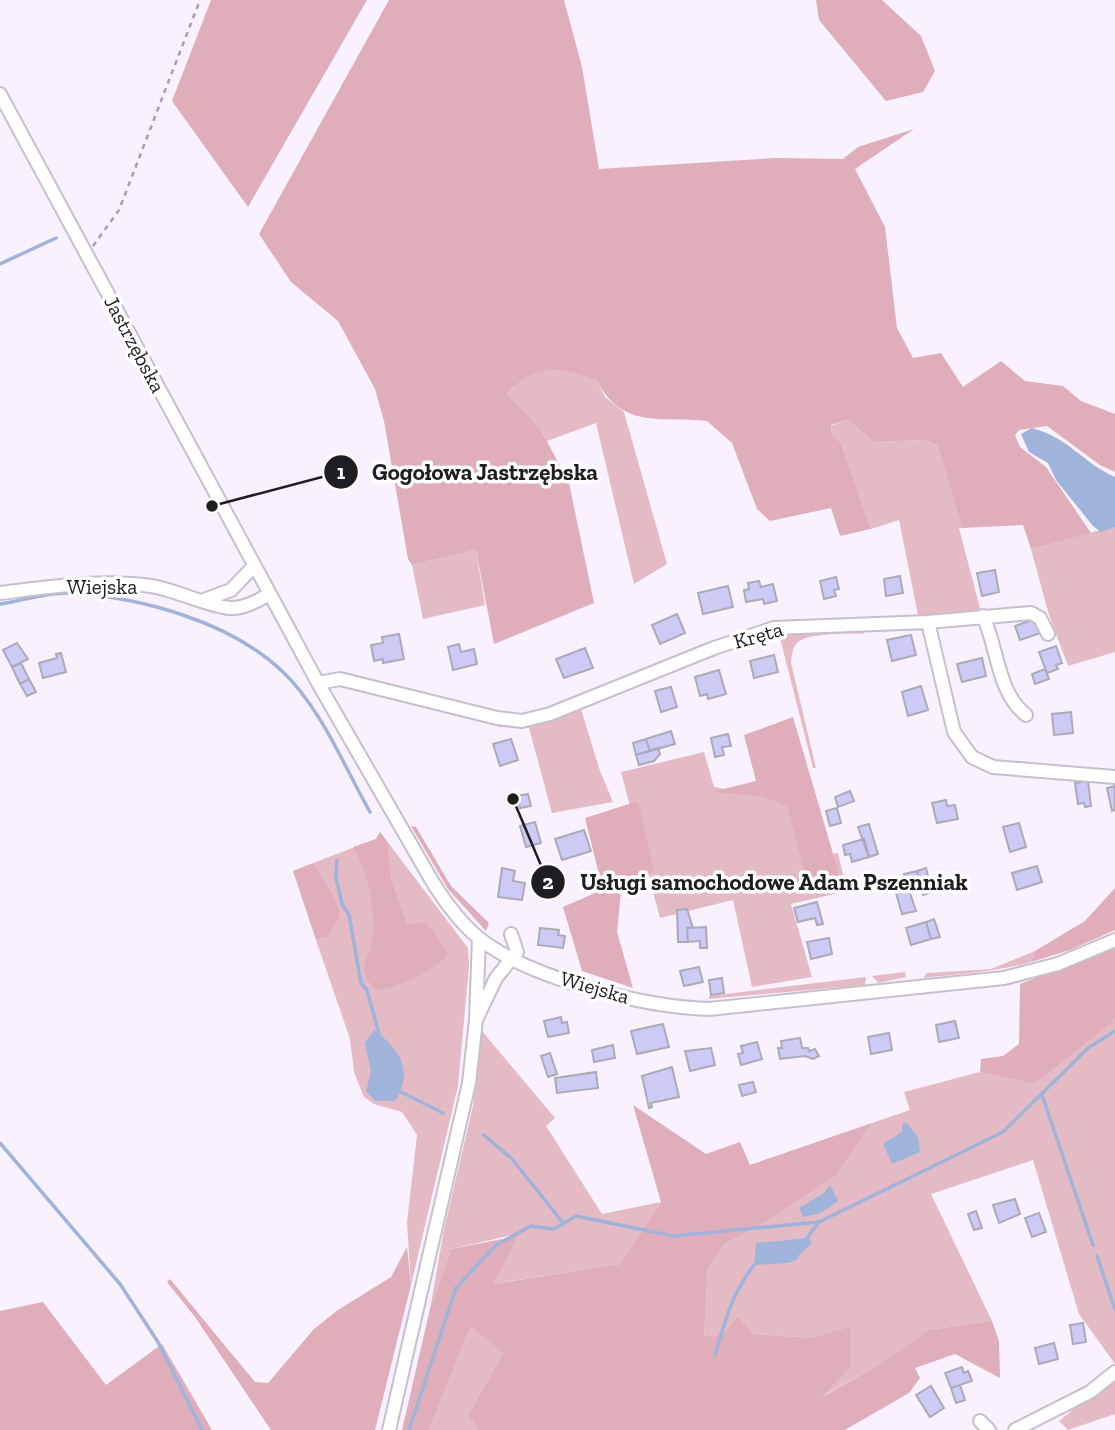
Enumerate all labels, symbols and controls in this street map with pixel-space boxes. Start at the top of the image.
street label: Jastrzębska [99,291,171,397]
callout: Gogołowa Jastrzębska [323,450,612,494]
text: Gogołowa Jastrzębska [372,458,598,486]
text: 1 [337,459,346,484]
street label: Wiejska [67,574,137,600]
street label: Kręta [730,616,786,654]
callout: Usługi samochodowe Adam Pszenniak [531,860,982,904]
text: Usługi samochodowe Adam Pszenniak [580,868,968,896]
text: 2 [542,869,554,894]
street label: Wiejska [557,965,632,1010]

